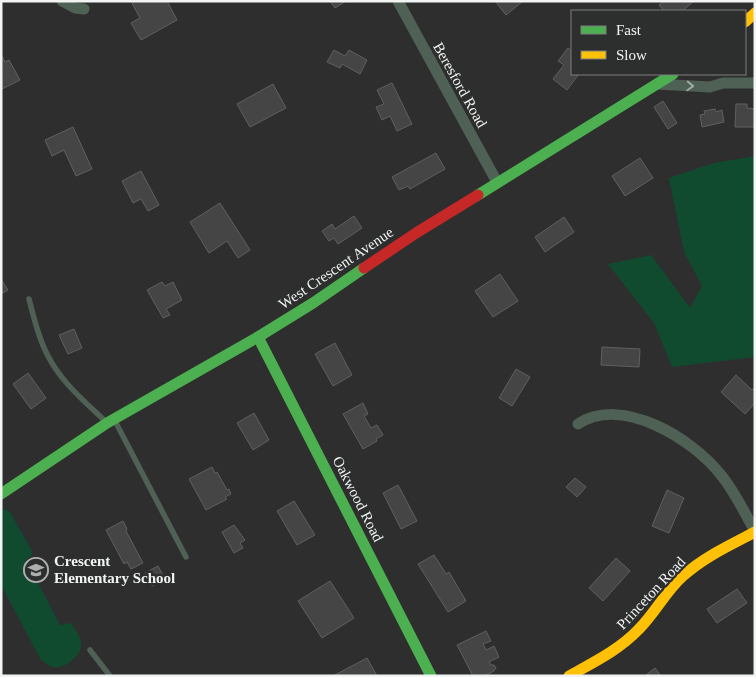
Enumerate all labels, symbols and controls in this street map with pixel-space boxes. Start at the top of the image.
legend [571,10,746,75]
text: Fast [616,22,642,38]
street label: Beresford Road [430,40,490,131]
text: Slow [616,47,647,63]
one-way arrow [686,81,694,92]
street label: West Crescent Avenue [276,224,396,312]
street label: Oakwood Road [330,454,387,545]
place label: Crescent Elementary School [54,553,175,586]
street label: Princeton Road [613,553,689,632]
school or university icon: Crescent Elementary School [23,557,49,583]

